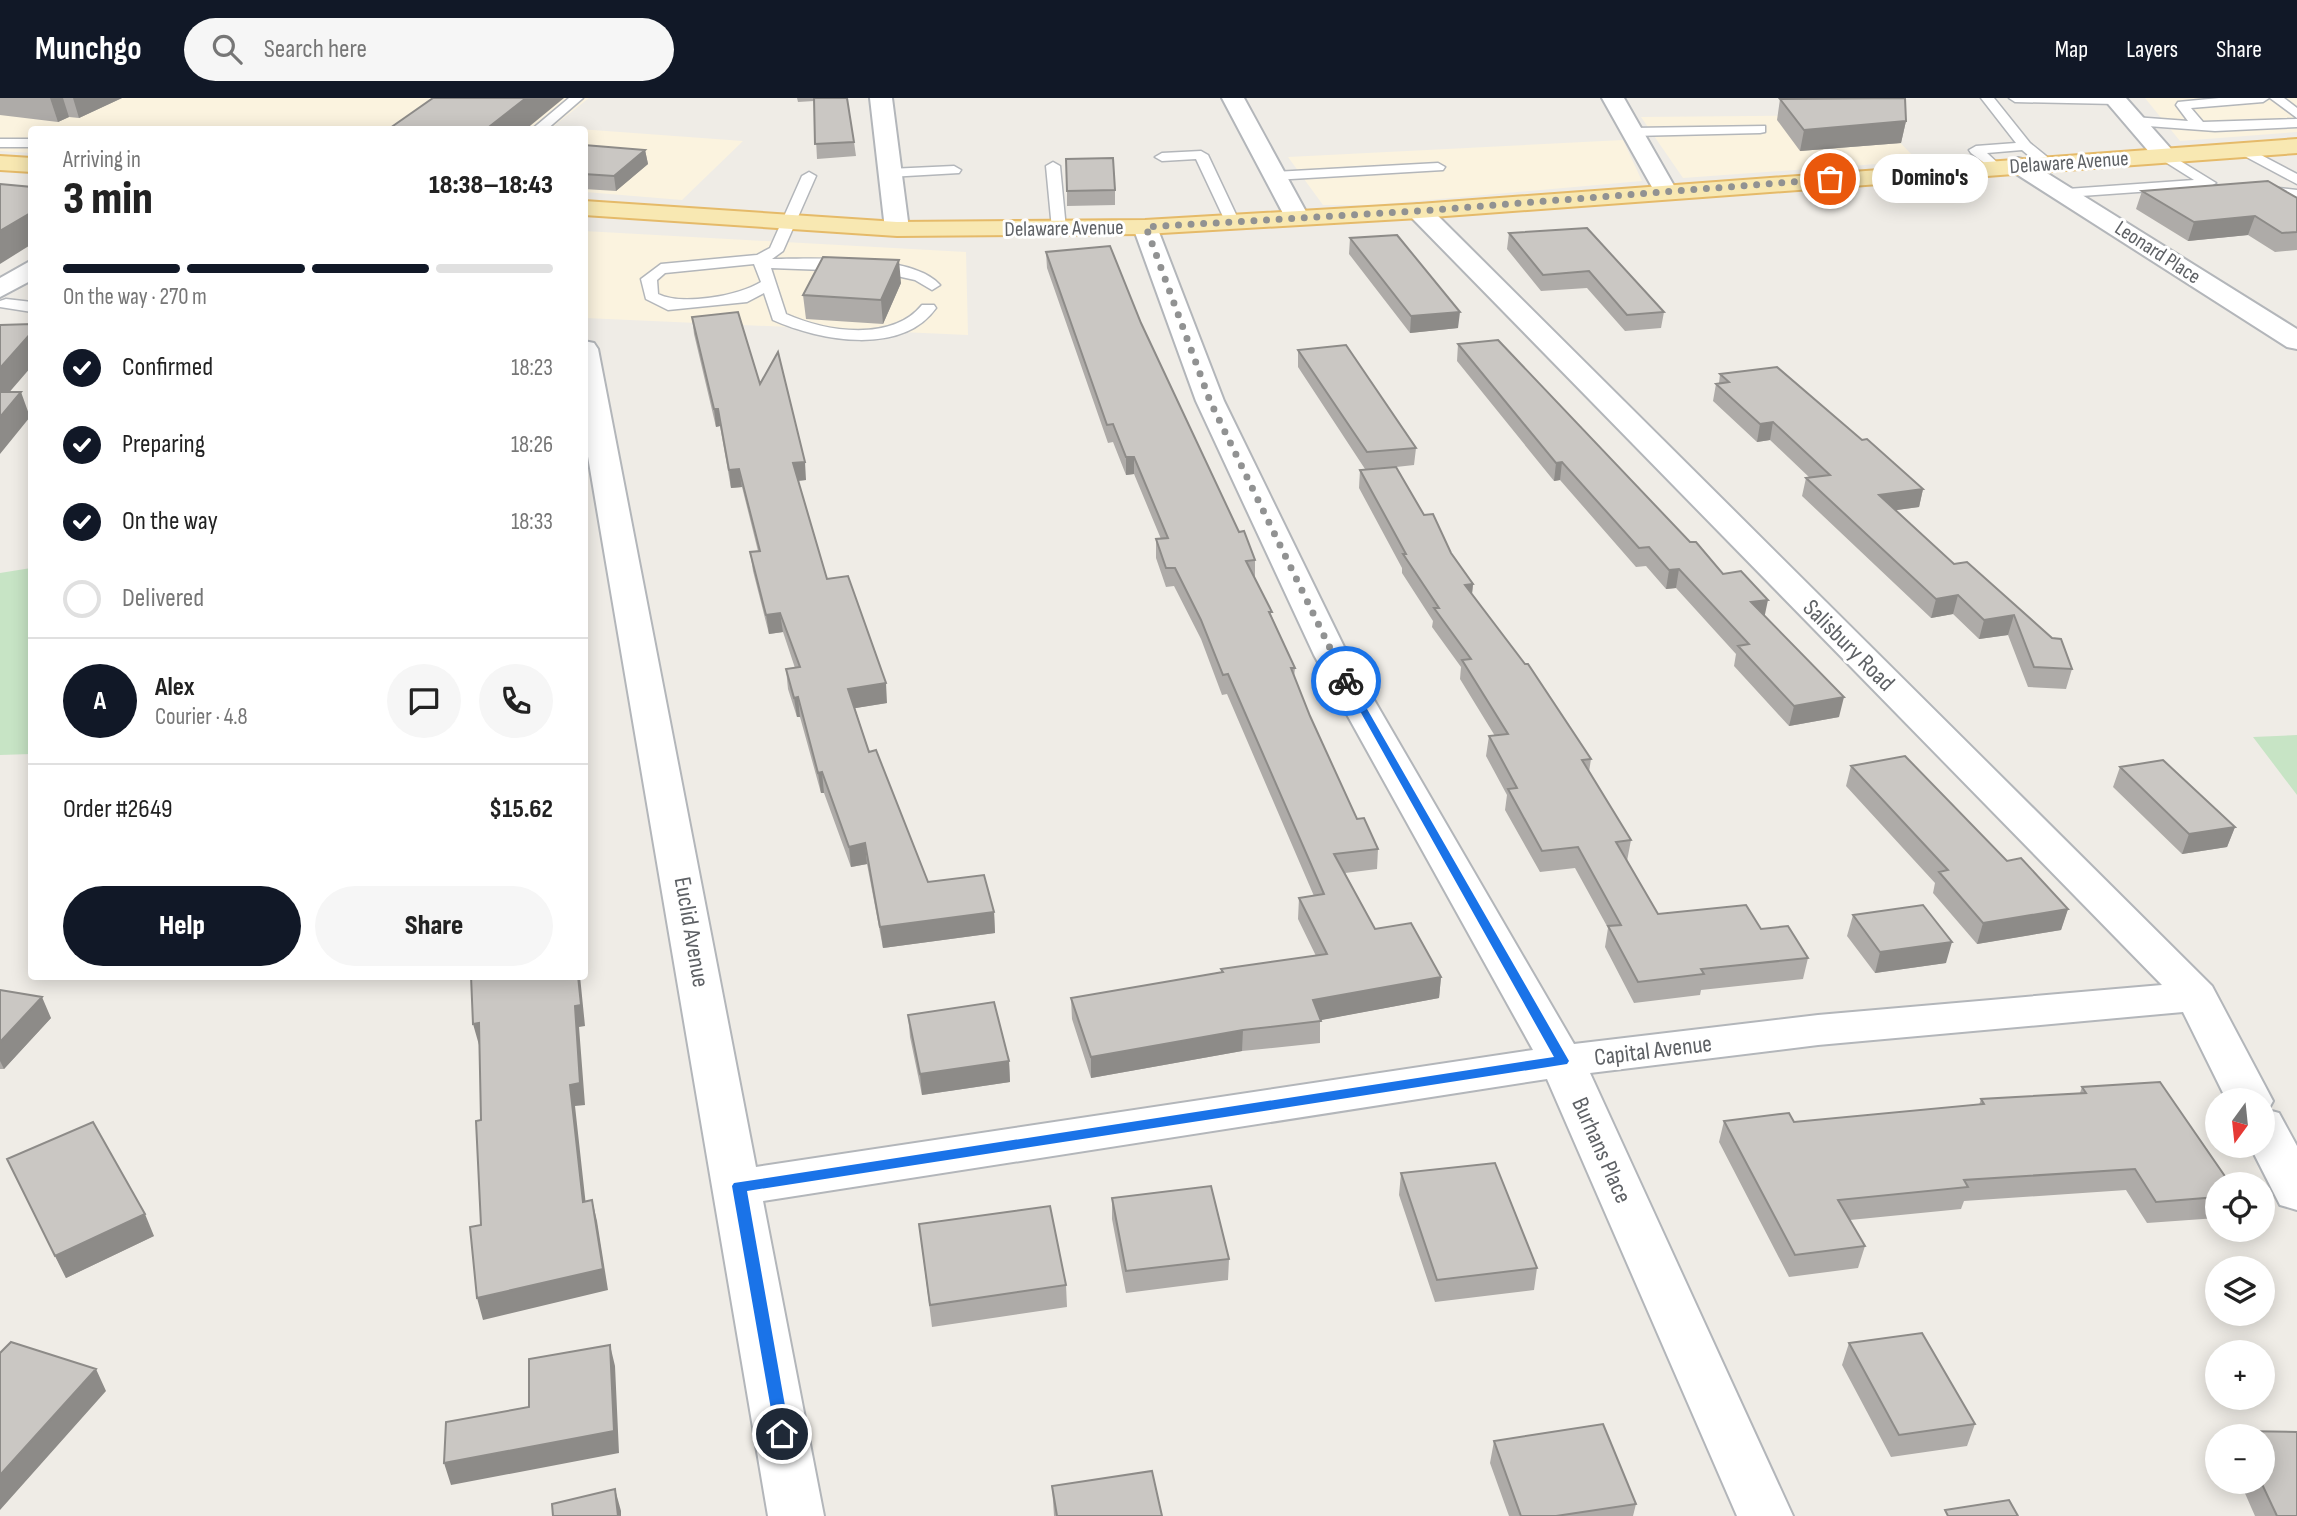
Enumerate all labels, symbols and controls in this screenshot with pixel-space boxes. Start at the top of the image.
search box [184,18,674,81]
text: Munchgo [35,29,142,69]
icon: search [208,30,246,68]
text: Search here [264,34,367,65]
text: Map [2055,35,2088,64]
text: Layers [2126,35,2178,64]
text: Share [2216,35,2262,64]
text: Arriving in [63,146,141,174]
street label: Delaware Avenue [2009,146,2129,179]
pin [1800,149,1860,209]
callout: Domino's [1872,154,1988,204]
icon: bag [1811,160,1849,198]
text: Domino's [1892,164,1968,192]
text: 18:38–18:43 [429,170,553,201]
text: 3 min [63,172,153,227]
street label: Delaware Avenue [1004,215,1124,242]
street label: Leonard Place [2110,215,2205,289]
text: On the way · 270 m [63,283,207,311]
icon: check [63,349,101,387]
text: Confirmed [122,352,213,383]
text: 18:23 [511,354,553,382]
icon: check [63,426,101,464]
text: Preparing [122,429,205,460]
text: 18:26 [511,431,553,459]
icon: check [63,503,101,541]
text: On the way [122,506,218,537]
text: 18:33 [511,508,553,536]
text: Delivered [122,583,204,614]
street label: Salisbury Road [1797,593,1901,697]
courier [1311,646,1381,716]
icon: bike [1327,662,1365,700]
button: chat [387,664,461,738]
button: phone [479,664,553,738]
text: Alex [155,672,195,703]
text: A [94,686,106,717]
text: Courier · 4.8 [155,703,248,731]
text: Order #2649 [63,794,173,825]
text: $15.62 [489,794,553,825]
street label: Euclid Avenue [668,875,715,989]
button: Help [63,886,301,966]
button: Share [315,886,553,966]
street label: Capital Avenue [1593,1029,1714,1072]
north arrow [2205,1088,2275,1158]
map controls [2205,1088,2275,1494]
street label: Burhans Place [1565,1093,1638,1208]
button: locate [2205,1172,2275,1242]
button: layers [2205,1256,2275,1326]
button: + [2205,1340,2275,1410]
pin [752,1404,812,1464]
icon: home [763,1415,801,1453]
button: − [2205,1424,2275,1494]

